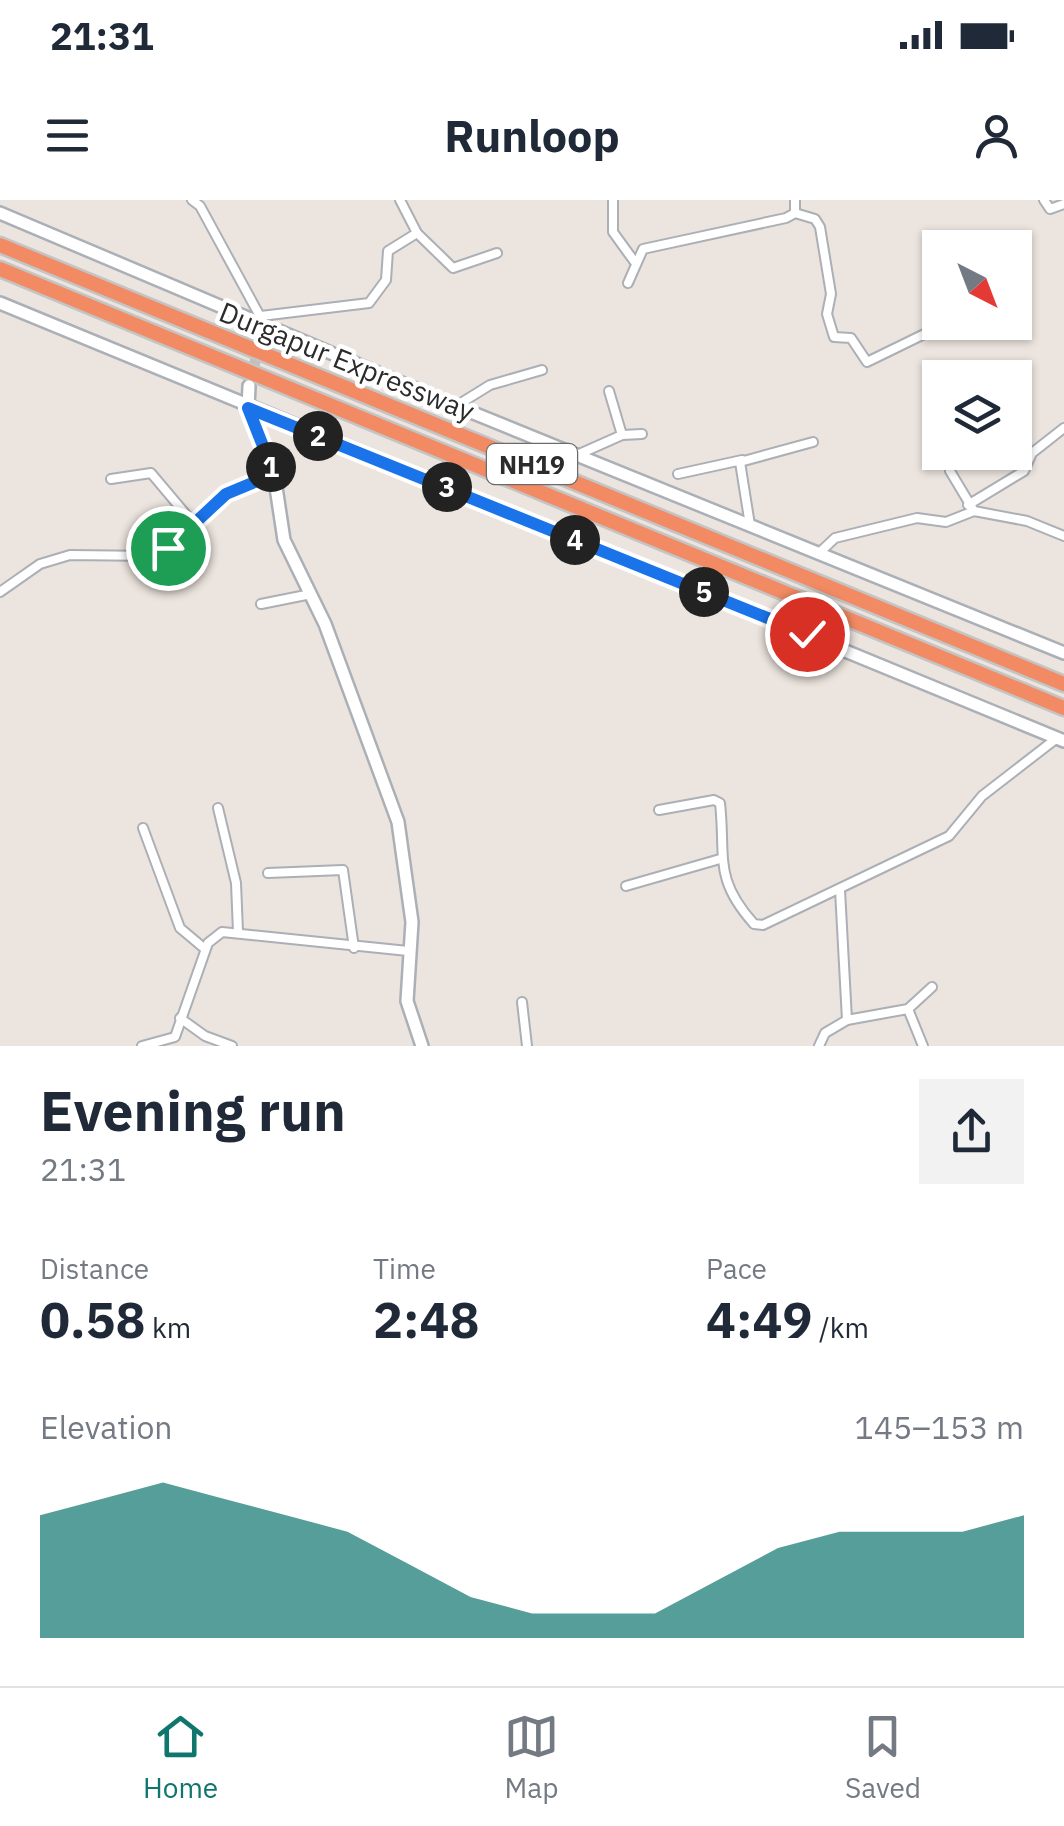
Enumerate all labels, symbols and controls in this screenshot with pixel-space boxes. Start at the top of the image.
text: 21:31 [50,11,154,60]
text: Runloop [444,106,620,164]
icon: menu [40,108,95,163]
icon: person [969,108,1024,163]
north arrow [922,230,1032,340]
map controls [922,230,1032,470]
street label: Durgapur Expressway [214,293,480,429]
button: layers [922,360,1032,470]
pin: 2 [293,411,343,461]
text: 2 [310,417,326,454]
pin: 1 [246,442,296,492]
road number: NH19 [487,444,577,484]
text: 1 [263,448,279,485]
pin: 3 [422,462,472,512]
text: 3 [439,468,455,505]
pin [126,506,211,591]
pin: 4 [550,515,600,565]
icon: arrive [141,521,196,576]
text: 4 [567,521,583,558]
pin: 5 [679,567,729,617]
text: 5 [696,573,712,610]
pin [765,592,850,677]
icon: check [780,607,835,662]
text: Evening run [40,1075,346,1146]
button: share [919,1079,1024,1184]
text: 21:31 [40,1148,126,1190]
text: Distance [40,1250,149,1287]
text: Time [373,1250,436,1287]
text: Pace [706,1250,767,1287]
text: 0.58 [40,1287,146,1352]
text: 2:48 [373,1287,480,1352]
text: 4:49 [706,1287,813,1352]
text: km [146,1309,191,1346]
text: /km [813,1309,869,1346]
text: Elevation [40,1406,173,1448]
text: 145–153 m [854,1406,1024,1448]
tab: Home [143,1709,218,1806]
tab: Map [504,1709,559,1806]
tab: Saved [845,1709,921,1806]

